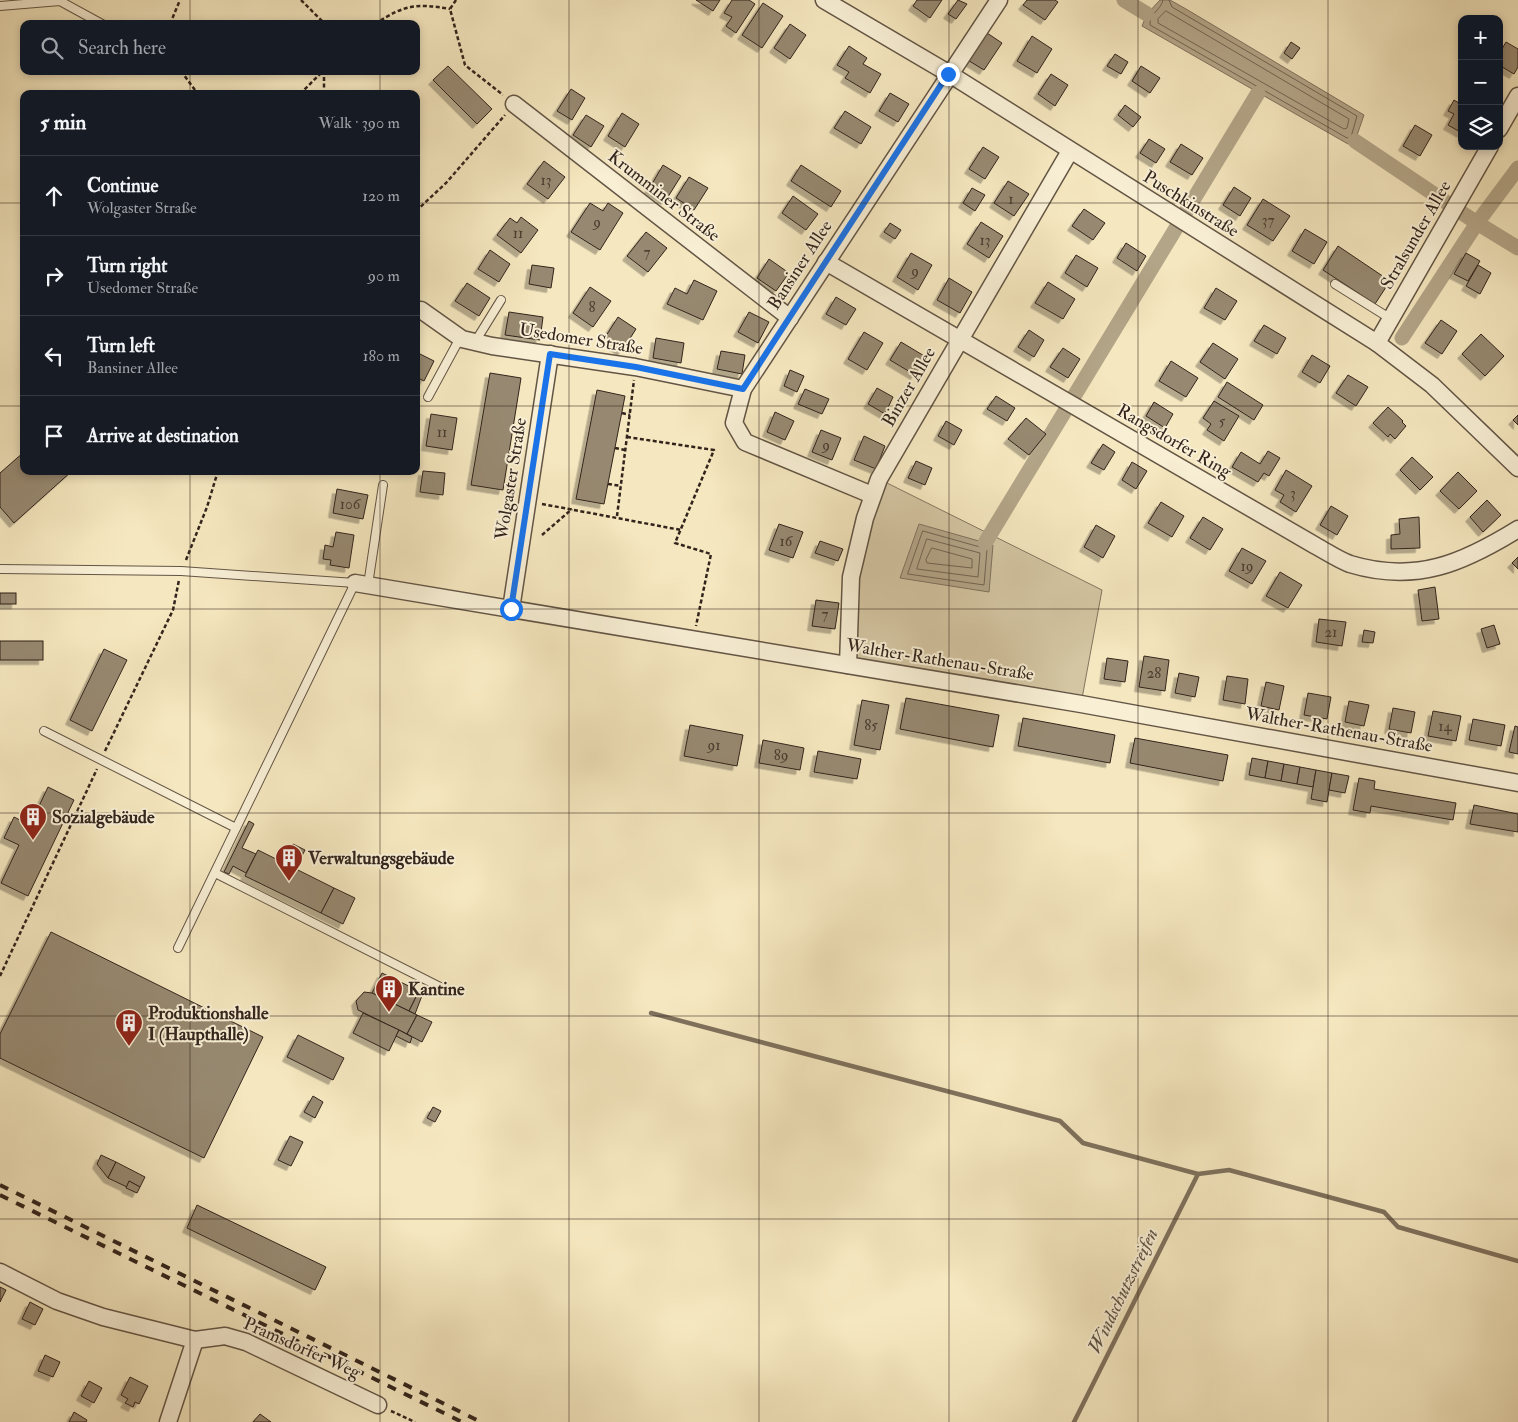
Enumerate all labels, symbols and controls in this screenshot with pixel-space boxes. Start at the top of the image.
map controls [1458,15,1503,150]
button: + [1458,15,1503,60]
search box [20,20,420,75]
icon: search [38,34,66,62]
text: Search here [78,36,166,60]
button: − [1458,60,1503,105]
route end [937,63,960,86]
button: layers [1458,105,1503,150]
text: 5 min [40,109,86,136]
text: Walk · 390 m [319,113,400,133]
street label: Krumminer Straße [603,145,725,247]
street label: Puschkinstraße [1139,165,1244,243]
house number: 13 [540,171,552,190]
text: Continue [87,174,158,198]
street label: Stralsunder Allee [1376,176,1457,293]
icon: ahead [40,182,68,210]
text: 120 m [362,186,400,206]
house number: 1 [1008,190,1014,209]
text: Wolgaster Straße [87,198,197,218]
house number: 37 [1262,211,1274,230]
house number: 9 [592,213,601,232]
street label: Bansiner Allee [762,215,838,314]
house number: 11 [513,224,523,243]
house number: 13 [979,231,991,250]
house number: 7 [644,243,651,262]
text: Turn right [87,254,167,278]
icon: right [40,262,68,290]
house number: 9 [910,262,919,281]
text: 90 m [368,266,400,286]
text: Usedomer Straße [87,278,198,298]
house number: 8 [588,298,596,317]
street label: Usedomer Straße [517,318,645,360]
text: Turn left [87,334,155,358]
icon: left [40,342,68,370]
street label: Binzer Allee [877,343,941,431]
text: 180 m [363,346,400,366]
text: Bansiner Allee [87,358,178,378]
street label: Rangsdorfer Ring [1113,399,1236,484]
house number: 5 [1219,412,1226,431]
street label: Wolgaster Straße [490,416,532,543]
icon: arrive [40,422,68,450]
house number: 11 [437,423,447,442]
text: Arrive at destination [87,424,239,448]
house number: 9 [821,436,830,455]
house number: 3 [1290,484,1296,503]
house number: 106 [340,495,362,514]
house number: 16 [780,532,794,551]
house number: 19 [1241,557,1253,576]
route start [500,598,523,621]
house number: 7 [822,605,829,624]
house number: 21 [1325,623,1337,642]
street label: Walther-Rathenau-Straße [844,634,1036,686]
house number: 28 [1147,664,1161,683]
street label: Walther-Rathenau-Straße [1243,702,1435,758]
house number: 85 [864,716,878,735]
house number: 14 [1438,717,1453,736]
house number: 91 [707,736,721,755]
house number: 89 [774,746,788,765]
building icon: Sozialgebäude [18,802,48,841]
place label: Sozialgebäude [52,806,155,829]
building icon: Verwaltungsgebäude [274,843,304,882]
place label: Verwaltungsgebäude [307,847,455,870]
building icon: Kantine [374,974,404,1013]
place label: Kantine [408,978,465,1001]
place label: Produktionshalle I (Haupthalle) [148,1002,269,1046]
building icon: Produktionshalle I (Haupthalle) [114,1008,144,1047]
water label: Windschutzstreifen [1082,1225,1164,1357]
street label: Pramsdorfer Weg [240,1312,365,1385]

